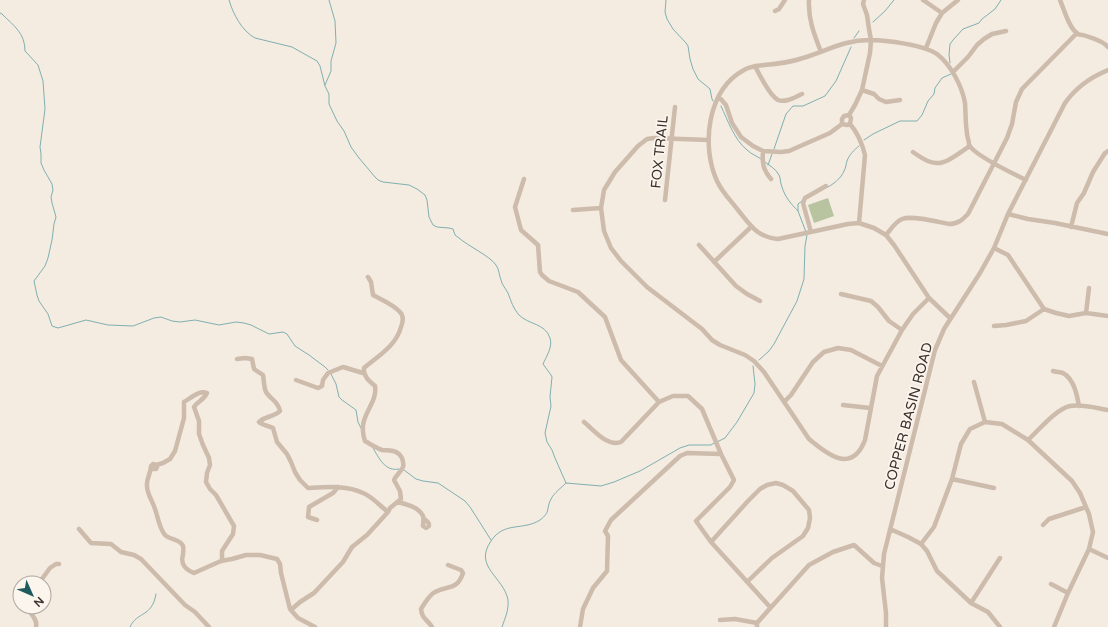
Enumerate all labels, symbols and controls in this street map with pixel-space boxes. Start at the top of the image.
street label: FOX TRAIL [647,115,672,189]
street label: COPPER BASIN ROAD [881,341,936,492]
north arrow [12,575,52,615]
text: N [31,594,46,609]

